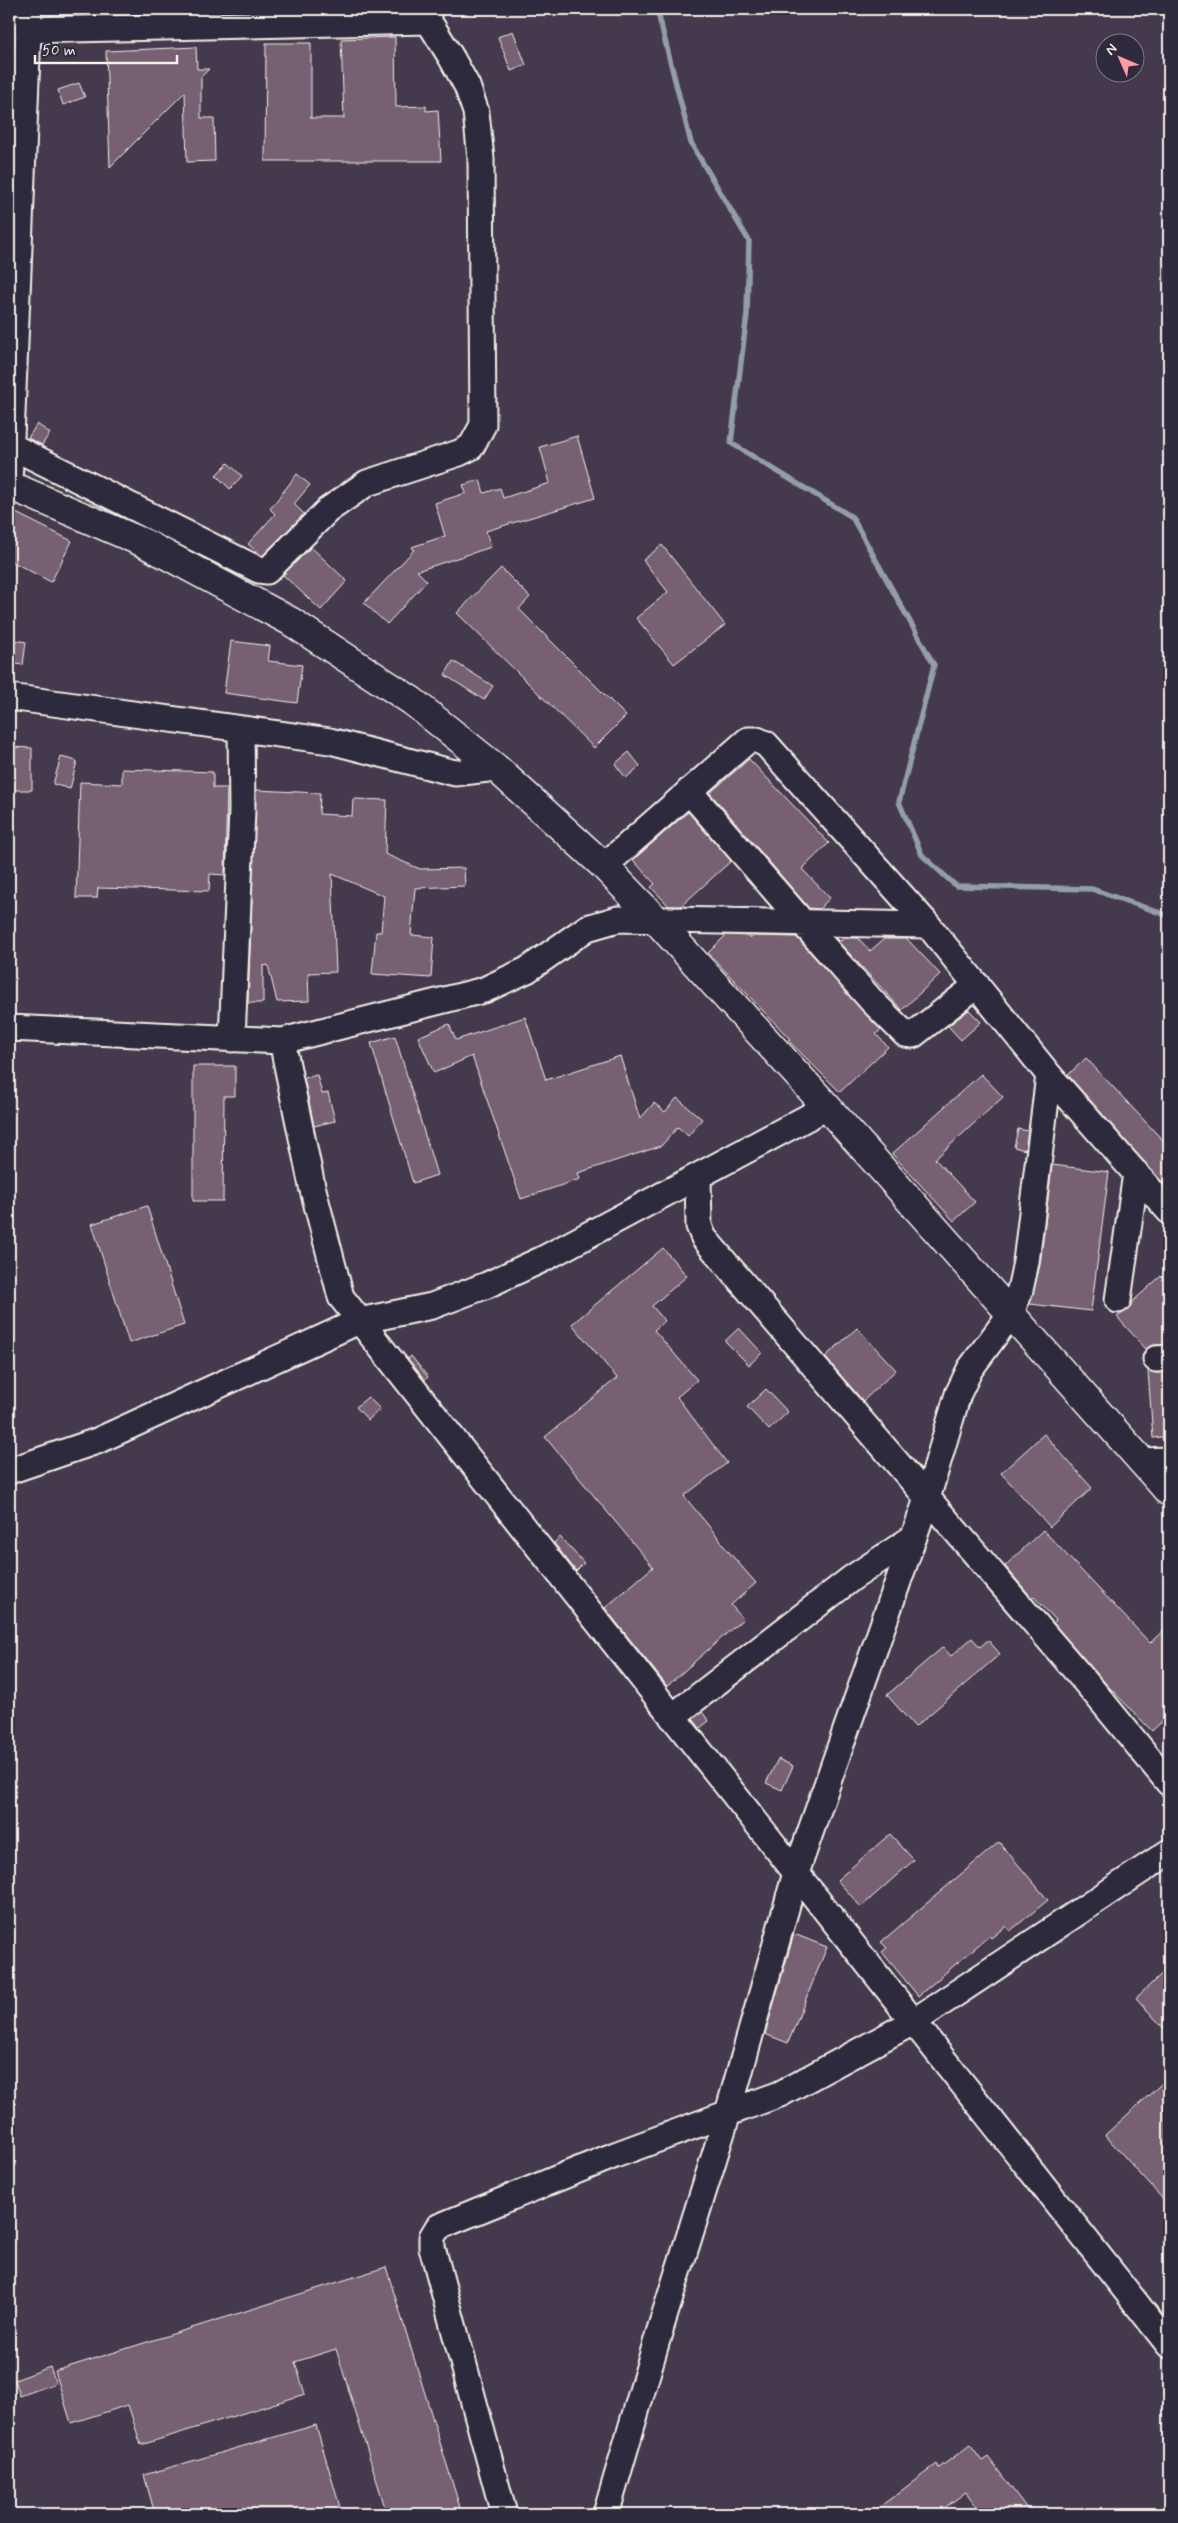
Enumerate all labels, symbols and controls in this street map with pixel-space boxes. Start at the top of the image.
scale bar [35,32,178,64]
north arrow [1096,32,1146,82]
text: N [1102,40,1121,59]
text: 50 m [42,41,76,61]

